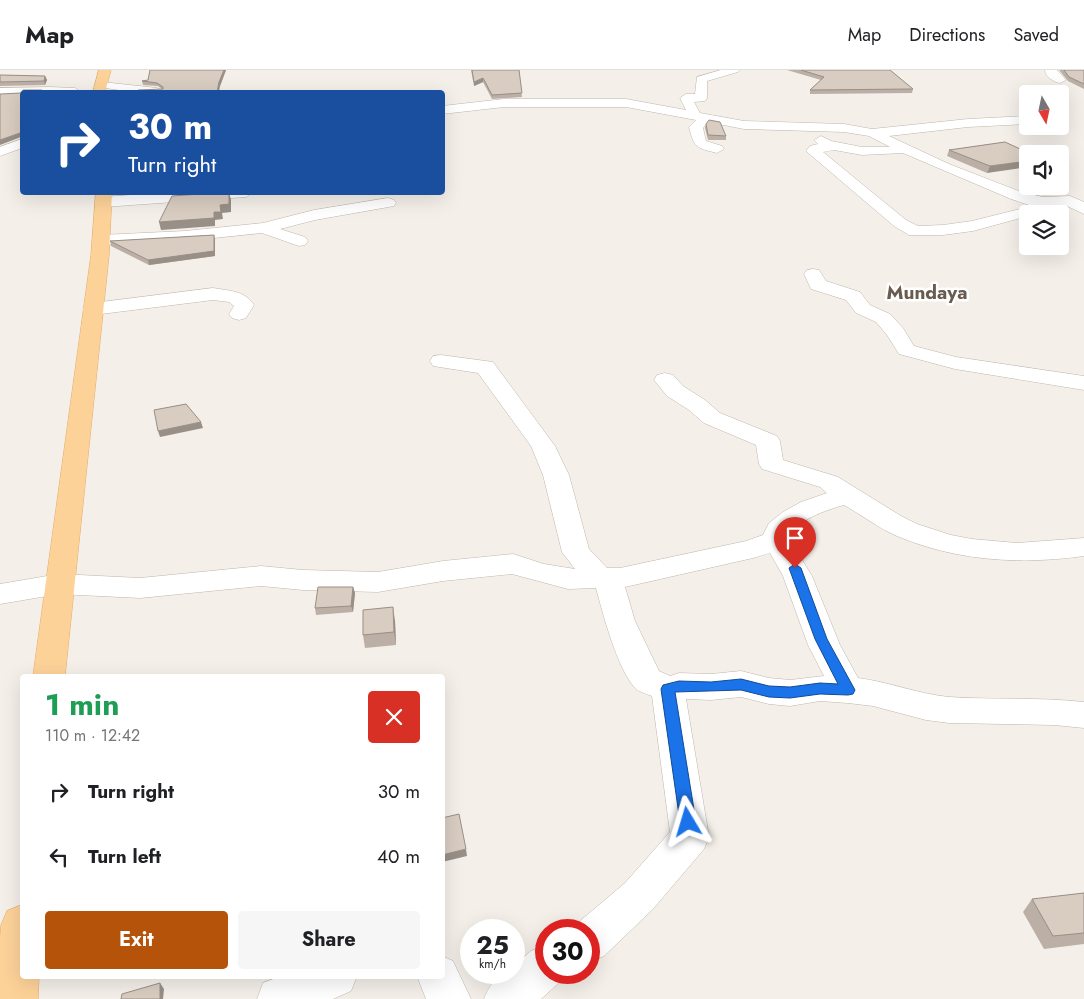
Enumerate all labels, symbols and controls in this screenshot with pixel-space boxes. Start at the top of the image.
text: Map [25,17,74,52]
text: Map [848,22,881,48]
text: Directions [909,22,985,48]
text: Saved [1013,22,1059,48]
north arrow [1019,85,1069,135]
map controls [1019,85,1069,255]
text: 30 m [128,102,212,152]
icon: right [45,110,110,175]
button: sound [1019,145,1069,195]
text: Turn right [128,148,216,180]
button: layers [1019,205,1069,255]
district label: Mundaya [887,279,967,306]
pin [774,517,816,568]
icon: arrive [781,524,809,552]
text: 1 min [45,683,119,726]
button: close [368,691,420,743]
text: 110 m · 12:42 [45,724,140,747]
icon: right [45,778,73,806]
text: Turn right [88,778,174,805]
text: 30 m [378,778,420,805]
position arrow [661,795,713,847]
icon: left [45,843,73,871]
text: Turn left [88,843,161,870]
text: 40 m [377,843,420,870]
button: Exit [45,911,228,969]
button: Share [238,911,420,969]
speed limit sign: 30 [535,919,600,984]
text: 25 [476,927,509,963]
text: km/h [479,955,506,973]

